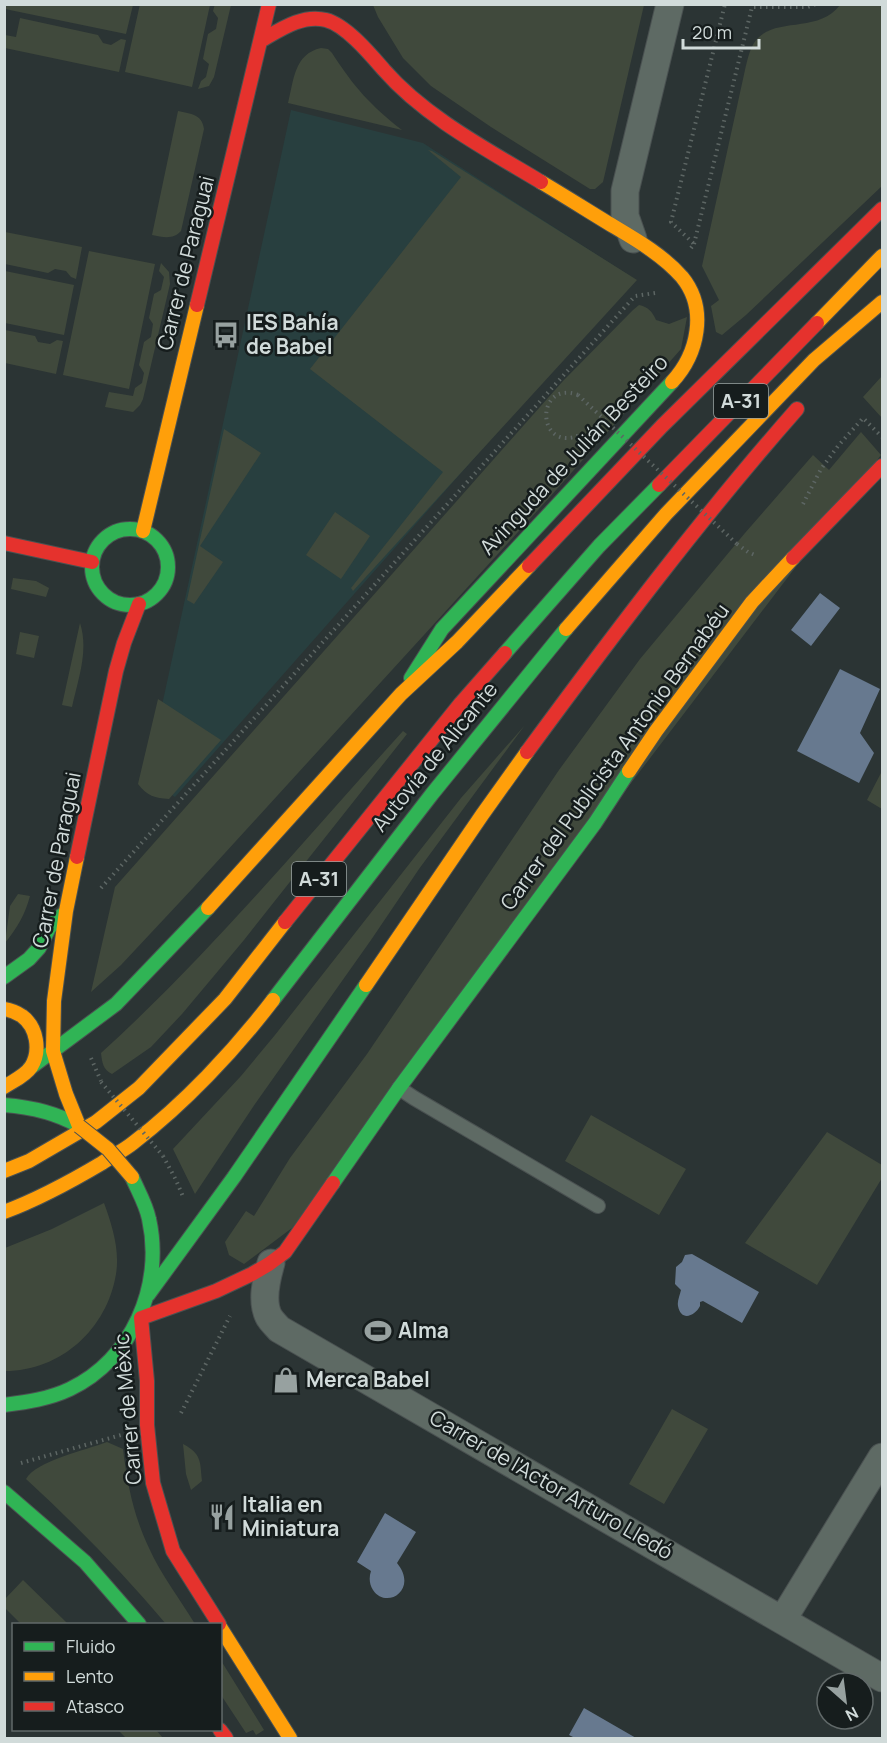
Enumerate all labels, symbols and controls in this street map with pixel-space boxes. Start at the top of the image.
scale bar [683,12,760,50]
text: 20 m [692,20,732,44]
street label: Carrer de Paraguai [150,173,220,353]
place label: IES Bahía de Babel [246,308,339,360]
bus stop icon: IES Bahía de Babel [211,320,241,350]
street label: Avinguda de Julián Besteiro [473,348,674,560]
road number: A-31 [714,384,768,418]
street label: Carrer del Publicista Antonio Bernabéu [493,597,735,915]
street label: Autovía de Alicante [365,676,503,837]
street label: Carrer de Paraguai [25,769,87,950]
road number: A-31 [292,862,346,896]
sports icon: Alma [363,1316,393,1346]
place label: Alma [398,1316,449,1344]
street label: Carrer de Mèxic [106,1332,148,1486]
shop icon: Merca Babel [271,1365,301,1395]
place label: Merca Babel [306,1365,430,1393]
street label: Carrer de l'Actor Arturo Lledó [425,1403,678,1565]
place label: Italia en Miniatura [242,1490,339,1542]
restaurant icon: Italia en Miniatura [207,1502,237,1532]
legend [12,1623,222,1731]
text: Fluido [66,1634,115,1658]
text: Lento [66,1664,114,1688]
north arrow [815,1671,875,1731]
text: Atasco [66,1694,124,1718]
text: N [842,1702,862,1727]

